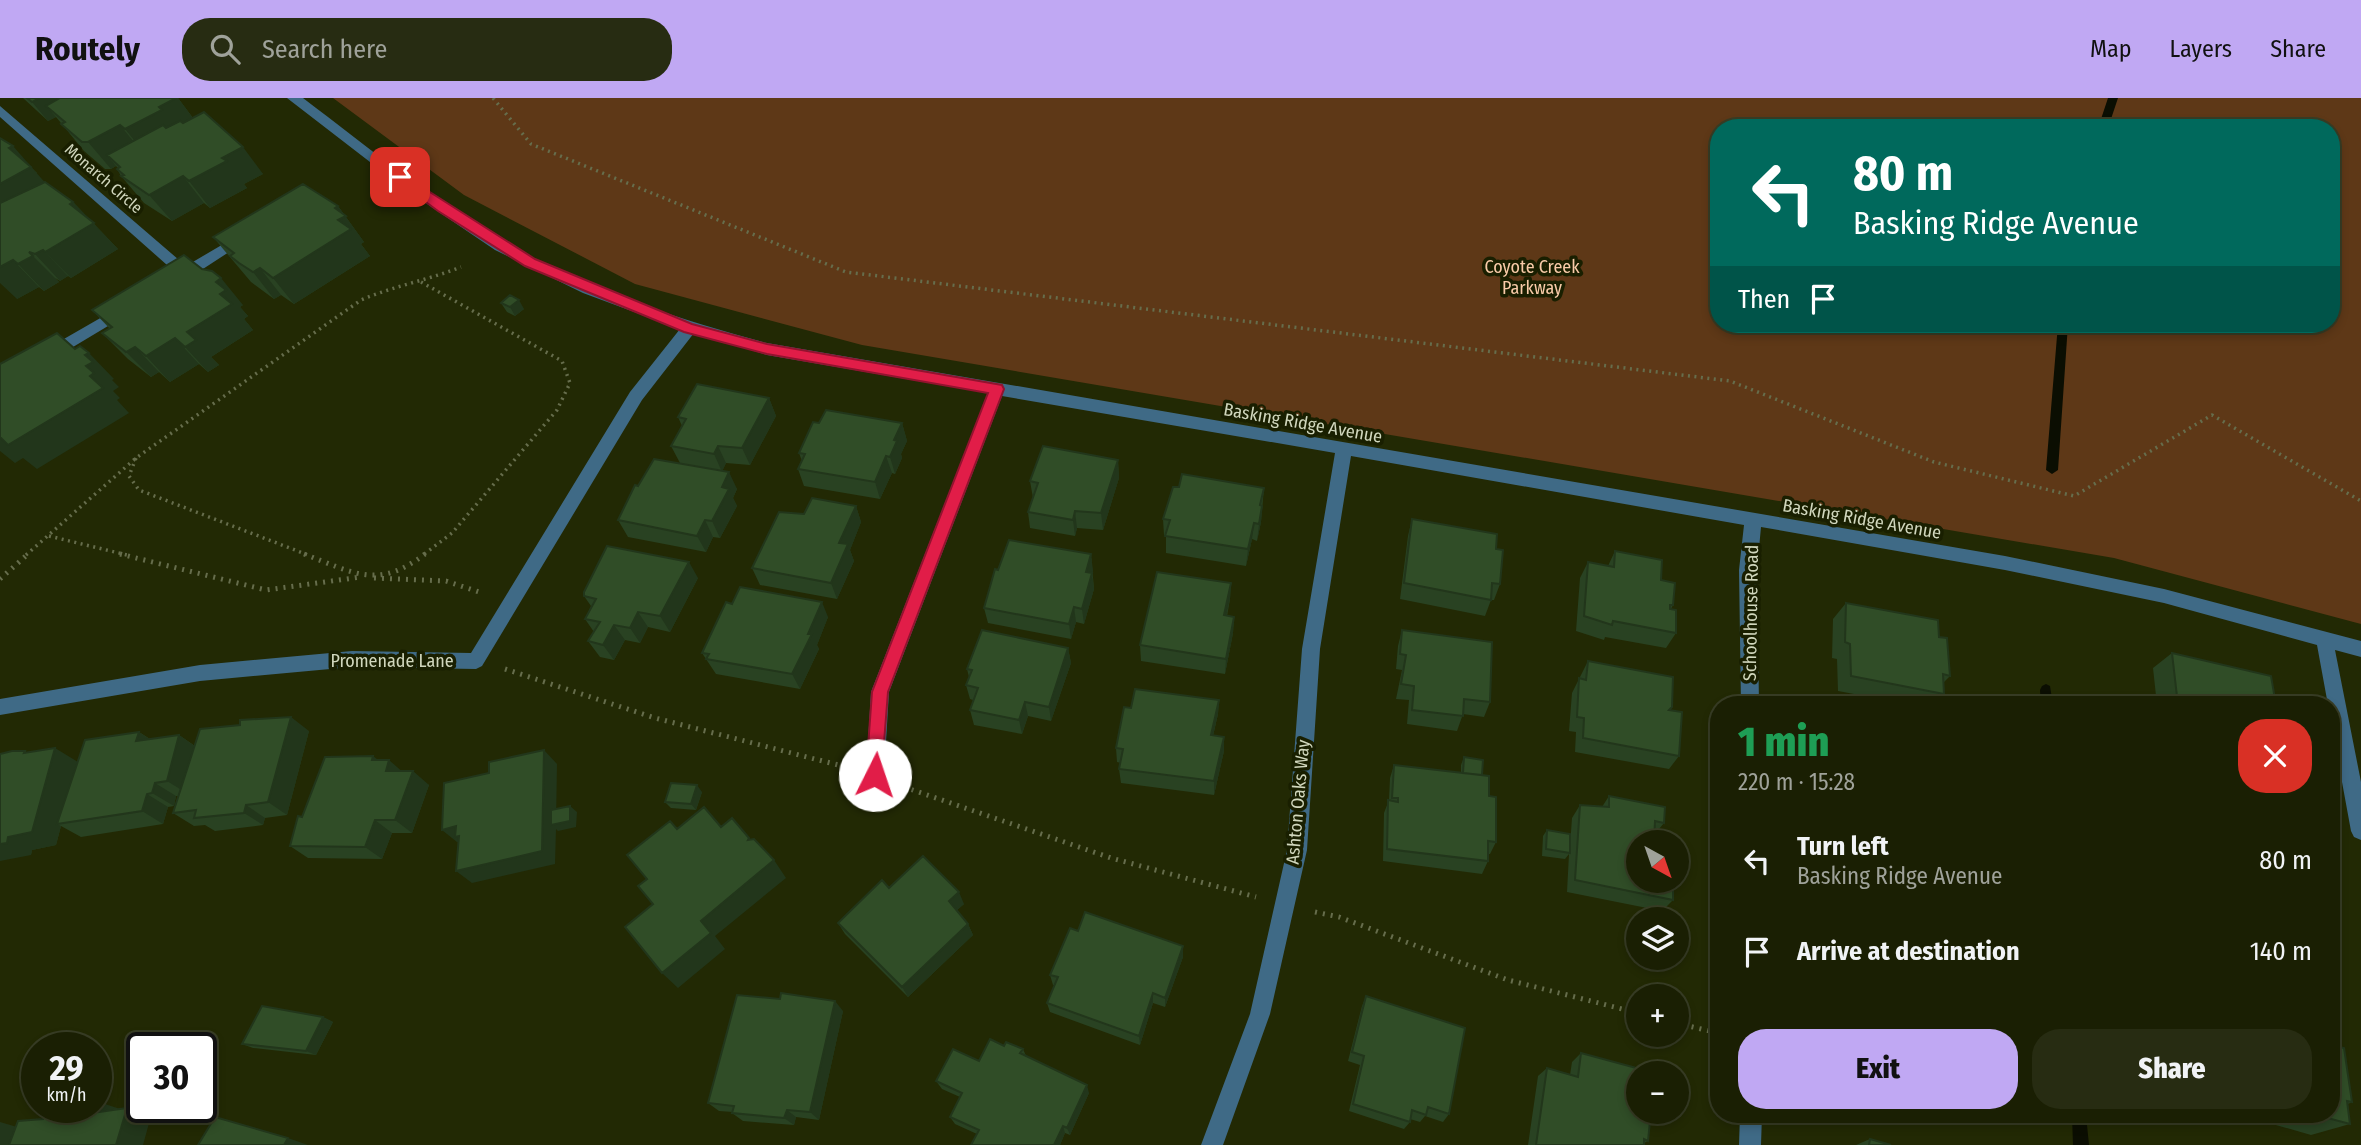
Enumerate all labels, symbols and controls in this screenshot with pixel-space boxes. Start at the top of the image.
search box [182,18,672,81]
text: Routely [35,29,140,69]
icon: search [206,30,244,68]
text: Search here [262,34,387,65]
text: Map [2090,35,2132,63]
text: Layers [2170,35,2232,63]
text: Share [2270,35,2326,63]
street label: Monarch Circle [61,140,146,217]
text: 80 m [1853,144,1953,203]
pin [370,147,430,207]
icon: left [1738,147,1829,238]
icon: arrive [381,158,419,196]
text: Basking Ridge Avenue [1853,204,2139,242]
park label: Coyote Creek Parkway [1484,256,1580,299]
icon: arrive [1804,280,1842,318]
text: Then [1738,284,1790,315]
street label: Basking Ridge Avenue [1222,398,1384,448]
street label: Basking Ridge Avenue [1781,494,1943,544]
street label: Schoolhouse Road [1739,545,1763,681]
street label: Promenade Lane [330,650,454,672]
text: 1 min [1738,717,1829,767]
button: close [2238,719,2312,793]
position arrow [838,738,912,812]
street label: Ashton Oaks Way [1282,739,1314,865]
text: 220 m · 15:28 [1738,768,1855,796]
north arrow [1626,830,1689,892]
map controls [1626,830,1689,1124]
text: Turn left [1797,831,1889,862]
icon: left [1738,842,1776,880]
text: 80 m [2259,845,2312,876]
text: Basking Ridge Avenue [1797,862,2002,890]
button: layers [1626,907,1689,970]
icon: arrive [1738,933,1776,971]
text: Arrive at destination [1797,936,2020,967]
text: 140 m [2250,936,2312,967]
button: + [1626,984,1689,1047]
button: Exit [1738,1029,2018,1109]
button: Share [2032,1029,2312,1109]
speed limit sign: 30 [126,1032,217,1123]
text: 29 [49,1047,84,1089]
button: − [1626,1061,1689,1124]
text: km/h [46,1084,87,1106]

